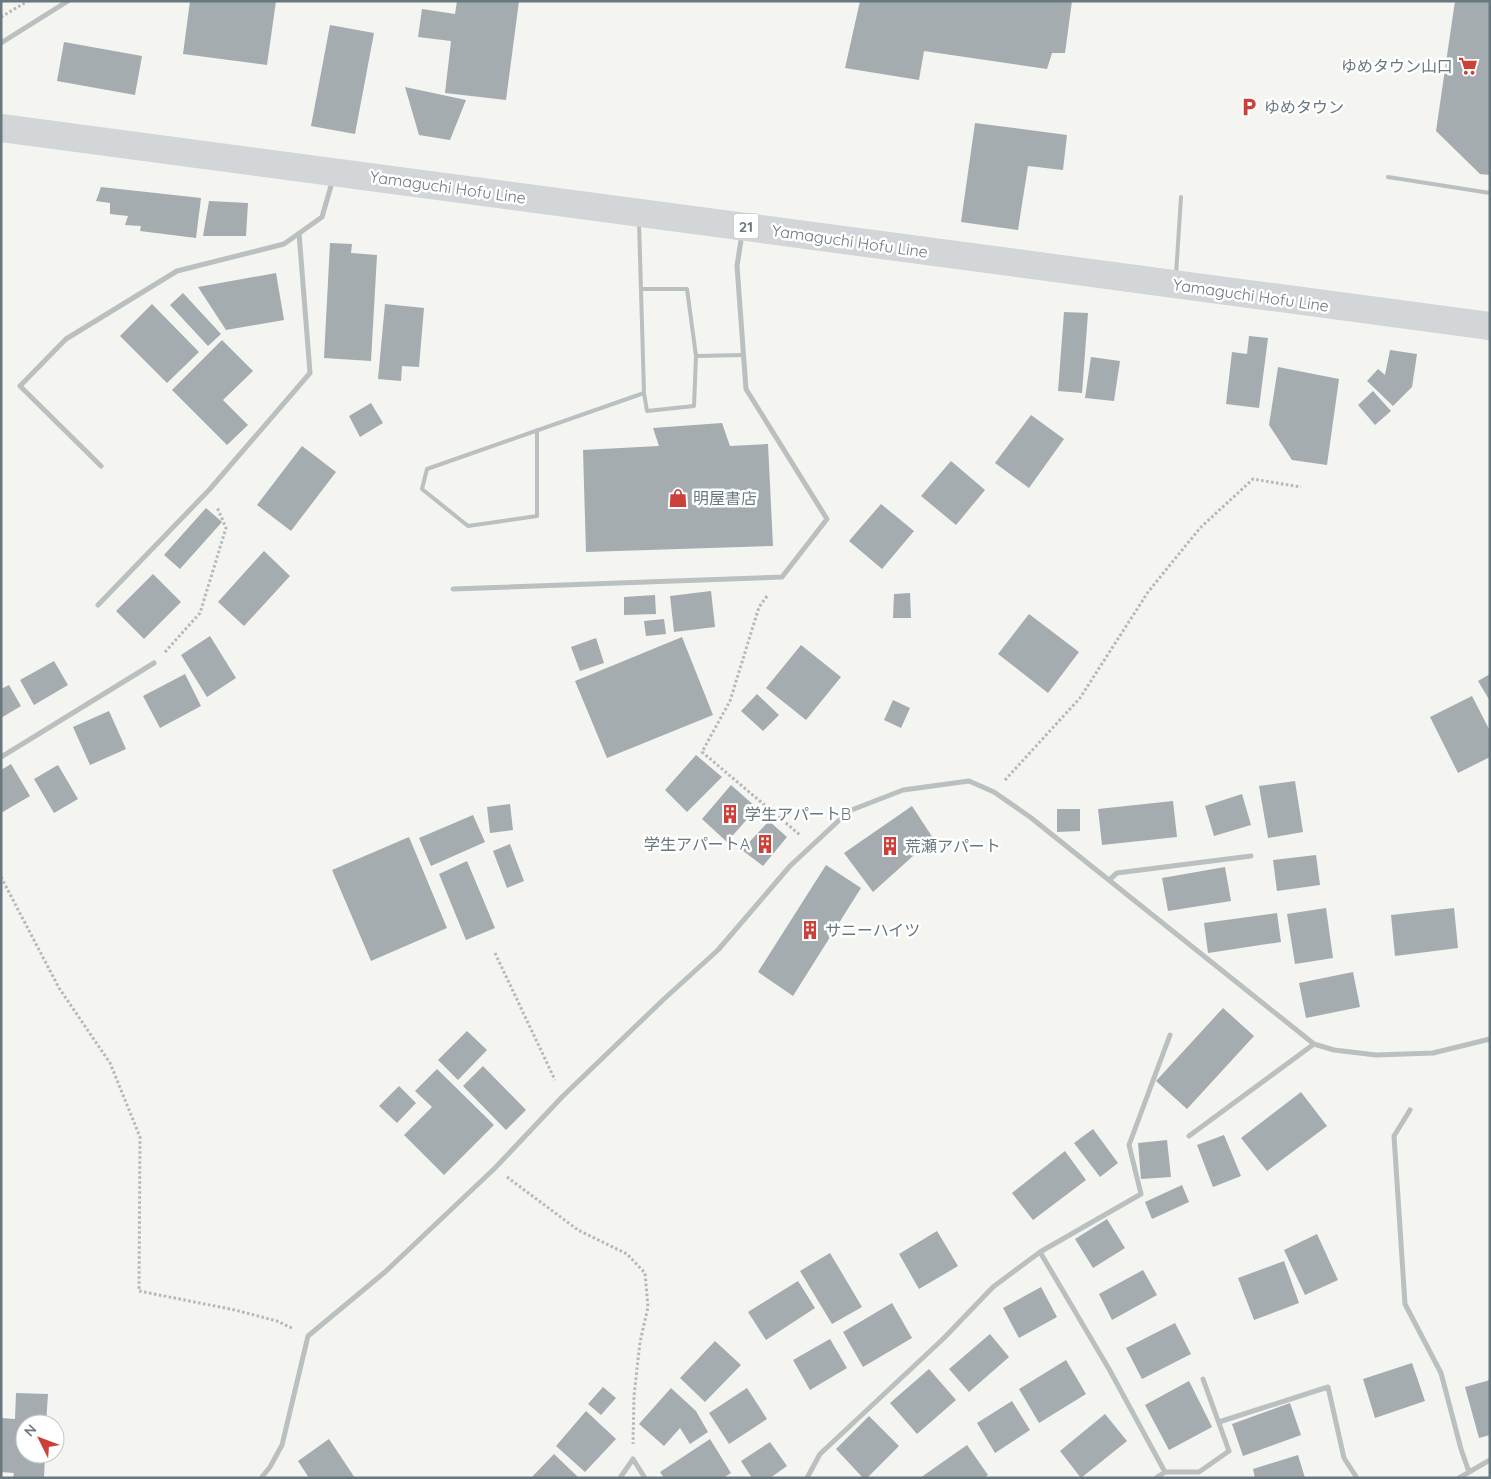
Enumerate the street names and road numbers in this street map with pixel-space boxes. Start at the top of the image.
street label: Yamaguchi Hofu Line [369,166,527,208]
road number: 21 [734,214,758,238]
street label: Yamaguchi Hofu Line [771,220,929,262]
street label: Yamaguchi Hofu Line [1172,274,1330,316]

